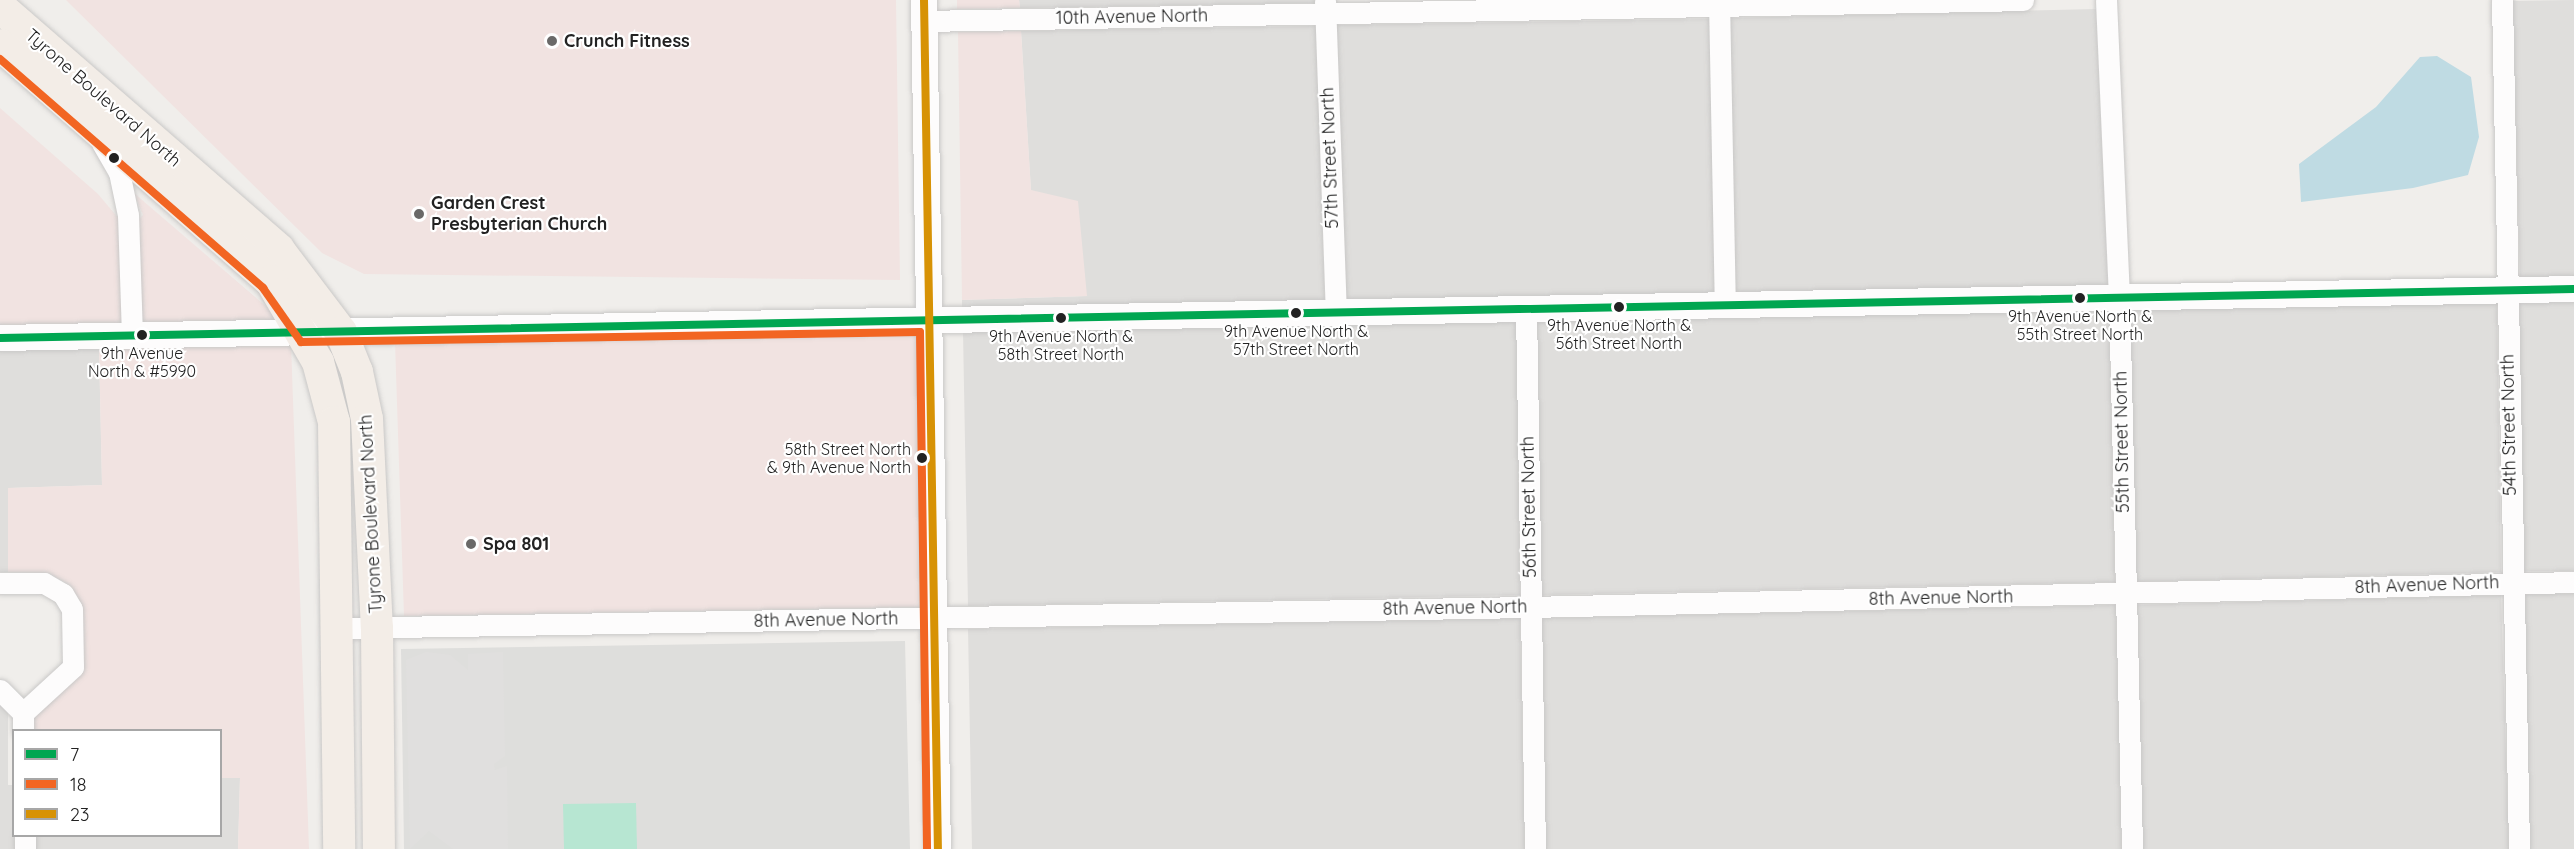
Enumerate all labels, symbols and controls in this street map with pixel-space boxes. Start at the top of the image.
street label: 10th Avenue North [1056,5,1208,29]
street label: Tyrone Boulevard North [21,25,185,171]
place label: Crunch Fitness [564,30,690,52]
marker: Crunch Fitness [545,34,559,48]
street label: 57th Street North [1317,87,1343,229]
unlabelled marker [108,152,120,164]
place label: Garden Crest Presbyterian Church [431,193,607,236]
marker: Garden Crest Presbyterian Church [412,207,426,221]
marker: 9th Avenue North & 55th Street North [2074,292,2086,304]
marker: 9th Avenue North & 56th Street North [1613,301,1625,313]
place label: 9th Avenue North & 55th Street North [2008,306,2152,344]
marker: 9th Avenue North & 57th Street North [1290,307,1302,319]
marker: 9th Avenue North & 58th Street North [1055,312,1067,324]
place label: 9th Avenue North & 56th Street North [1547,315,1691,353]
place label: 9th Avenue North & 57th Street North [1224,321,1368,359]
place label: 9th Avenue North & 58th Street North [989,326,1133,364]
marker: 9th Avenue North & #5990 [136,329,148,341]
place label: 9th Avenue North & #5990 [88,343,196,381]
street label: 54th Street North [2497,354,2521,496]
street label: 55th Street North [2110,371,2134,513]
street label: Tyrone Boulevard North [355,414,387,614]
street label: 56th Street North [1517,436,1541,578]
place label: 58th Street North & 9th Avenue North [767,439,911,477]
marker: 58th Street North & 9th Avenue North [916,452,928,464]
place label: Spa 801 [483,533,549,555]
marker: Spa 801 [464,537,478,551]
street label: 8th Avenue North [2354,572,2500,598]
street label: 8th Avenue North [1868,586,2014,610]
street label: 8th Avenue North [1382,596,1528,620]
street label: 8th Avenue North [753,608,899,632]
legend [12,729,222,837]
text: 7 [70,743,79,766]
text: 18 [70,773,86,796]
text: 23 [70,803,89,826]

